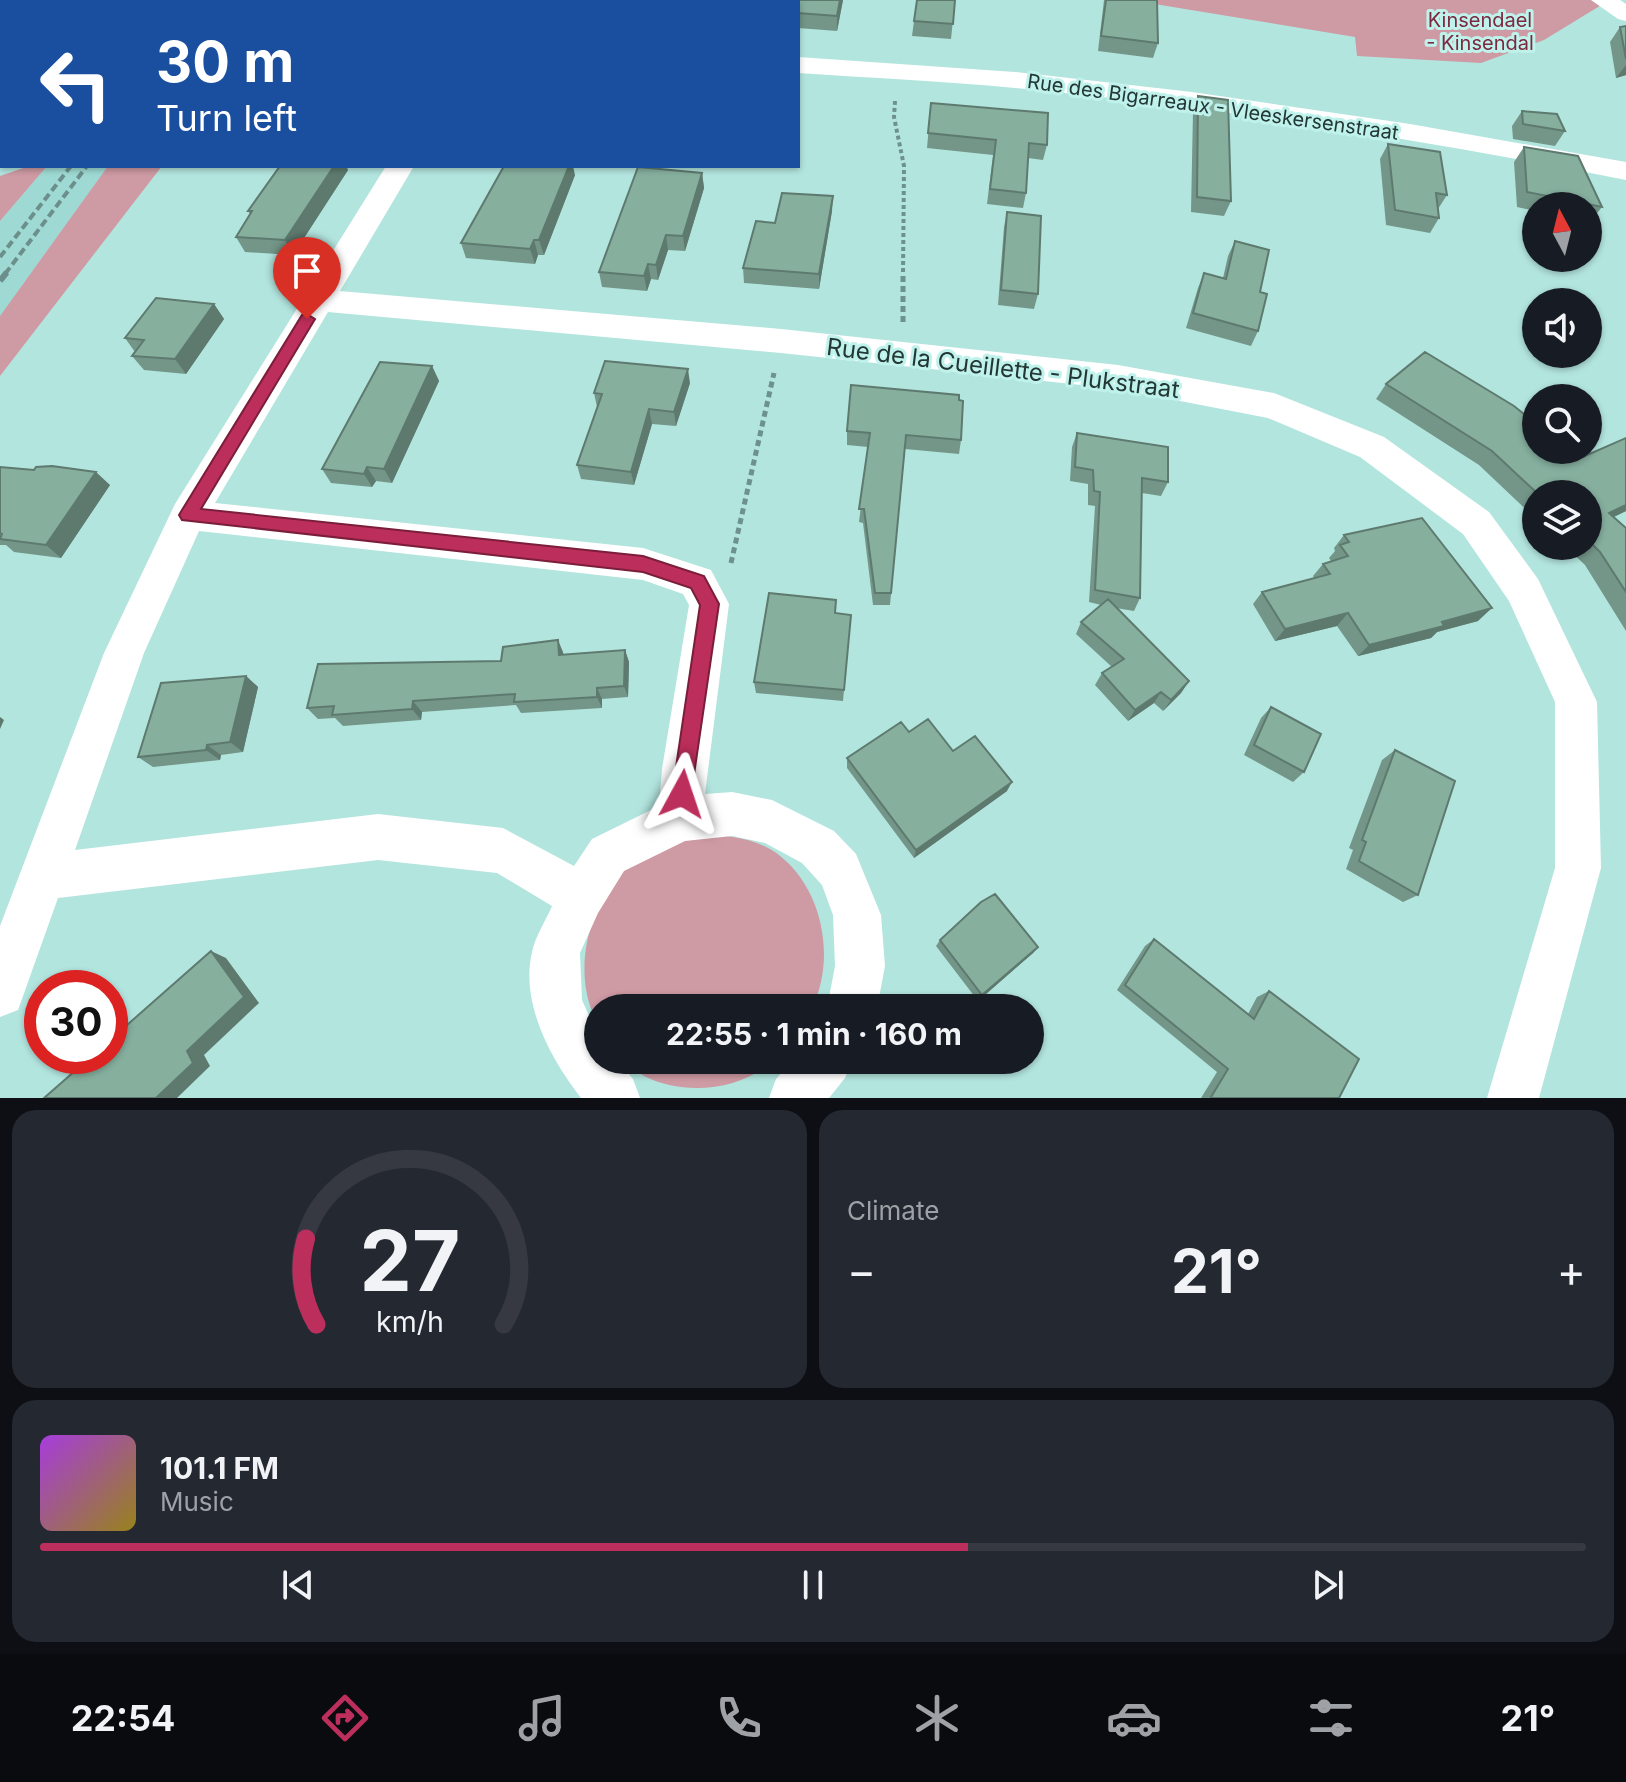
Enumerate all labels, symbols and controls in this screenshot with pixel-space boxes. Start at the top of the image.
park label: Kinsendael - Kinsendal [1426,8,1534,55]
text: 30 m [156,28,294,96]
icon: left [24,32,128,136]
street label: Rue des Bigarreaux - Vleeskersenstraat [1026,69,1401,145]
text: Turn left [156,96,297,140]
north arrow [1522,192,1602,272]
map controls [1522,192,1602,560]
pin [273,237,341,319]
icon: arrive [285,249,329,293]
button: sound [1522,288,1602,368]
street label: Rue de la Cueillette - Plukstraat [825,332,1181,404]
button: search [1522,384,1602,464]
button: layers [1522,480,1602,560]
position arrow [640,752,724,836]
speed limit sign: 30 [24,970,128,1074]
text: 22:55 · 1 min · 160 m [666,1016,962,1052]
text: Climate [847,1195,939,1226]
text: 27 [359,1210,460,1311]
text: 21° [1171,1235,1262,1307]
text: − [847,1244,876,1298]
text: + [1557,1244,1586,1298]
text: km/h [376,1304,443,1339]
text: 101.1 FM [160,1450,279,1486]
text: Music [160,1486,234,1517]
icon: previous [276,1563,320,1607]
icon: pause [791,1563,835,1607]
icon: next [1306,1563,1350,1607]
icon: directions [317,1690,373,1746]
icon: music [514,1690,570,1746]
icon: phone [711,1690,767,1746]
icon: climate [909,1690,965,1746]
icon: car [1106,1690,1162,1746]
icon: filters [1303,1690,1359,1746]
text: 22:54 [71,1696,175,1740]
text: 21° [1501,1696,1555,1740]

